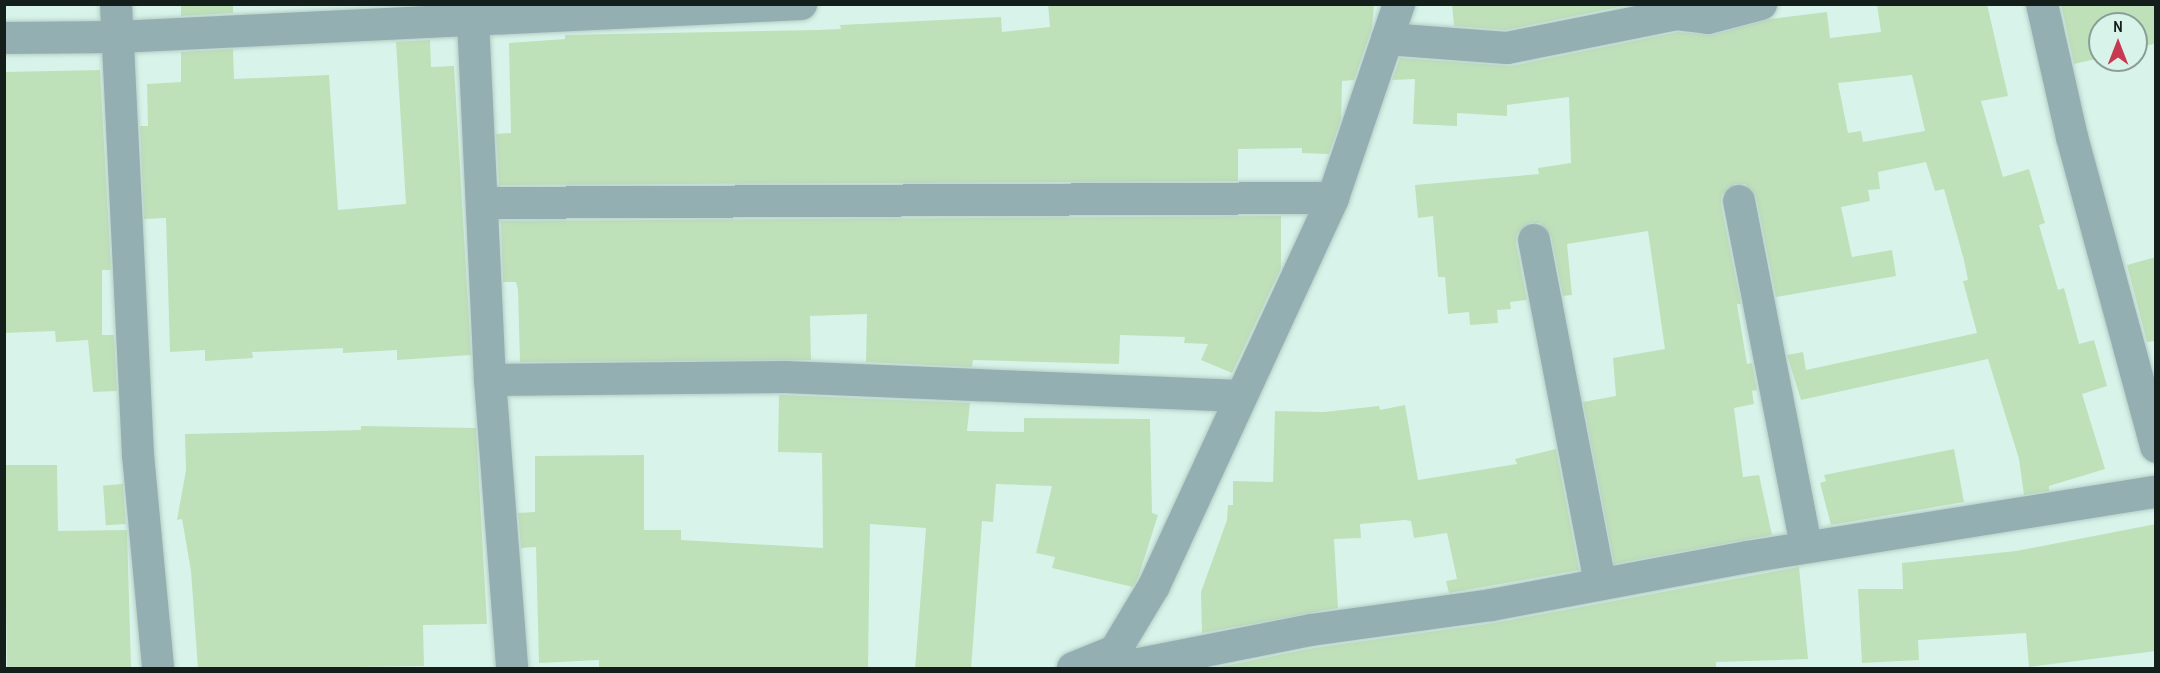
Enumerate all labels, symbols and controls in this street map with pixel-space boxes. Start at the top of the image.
north arrow [2088,12,2148,72]
text: N [2113,15,2123,37]

